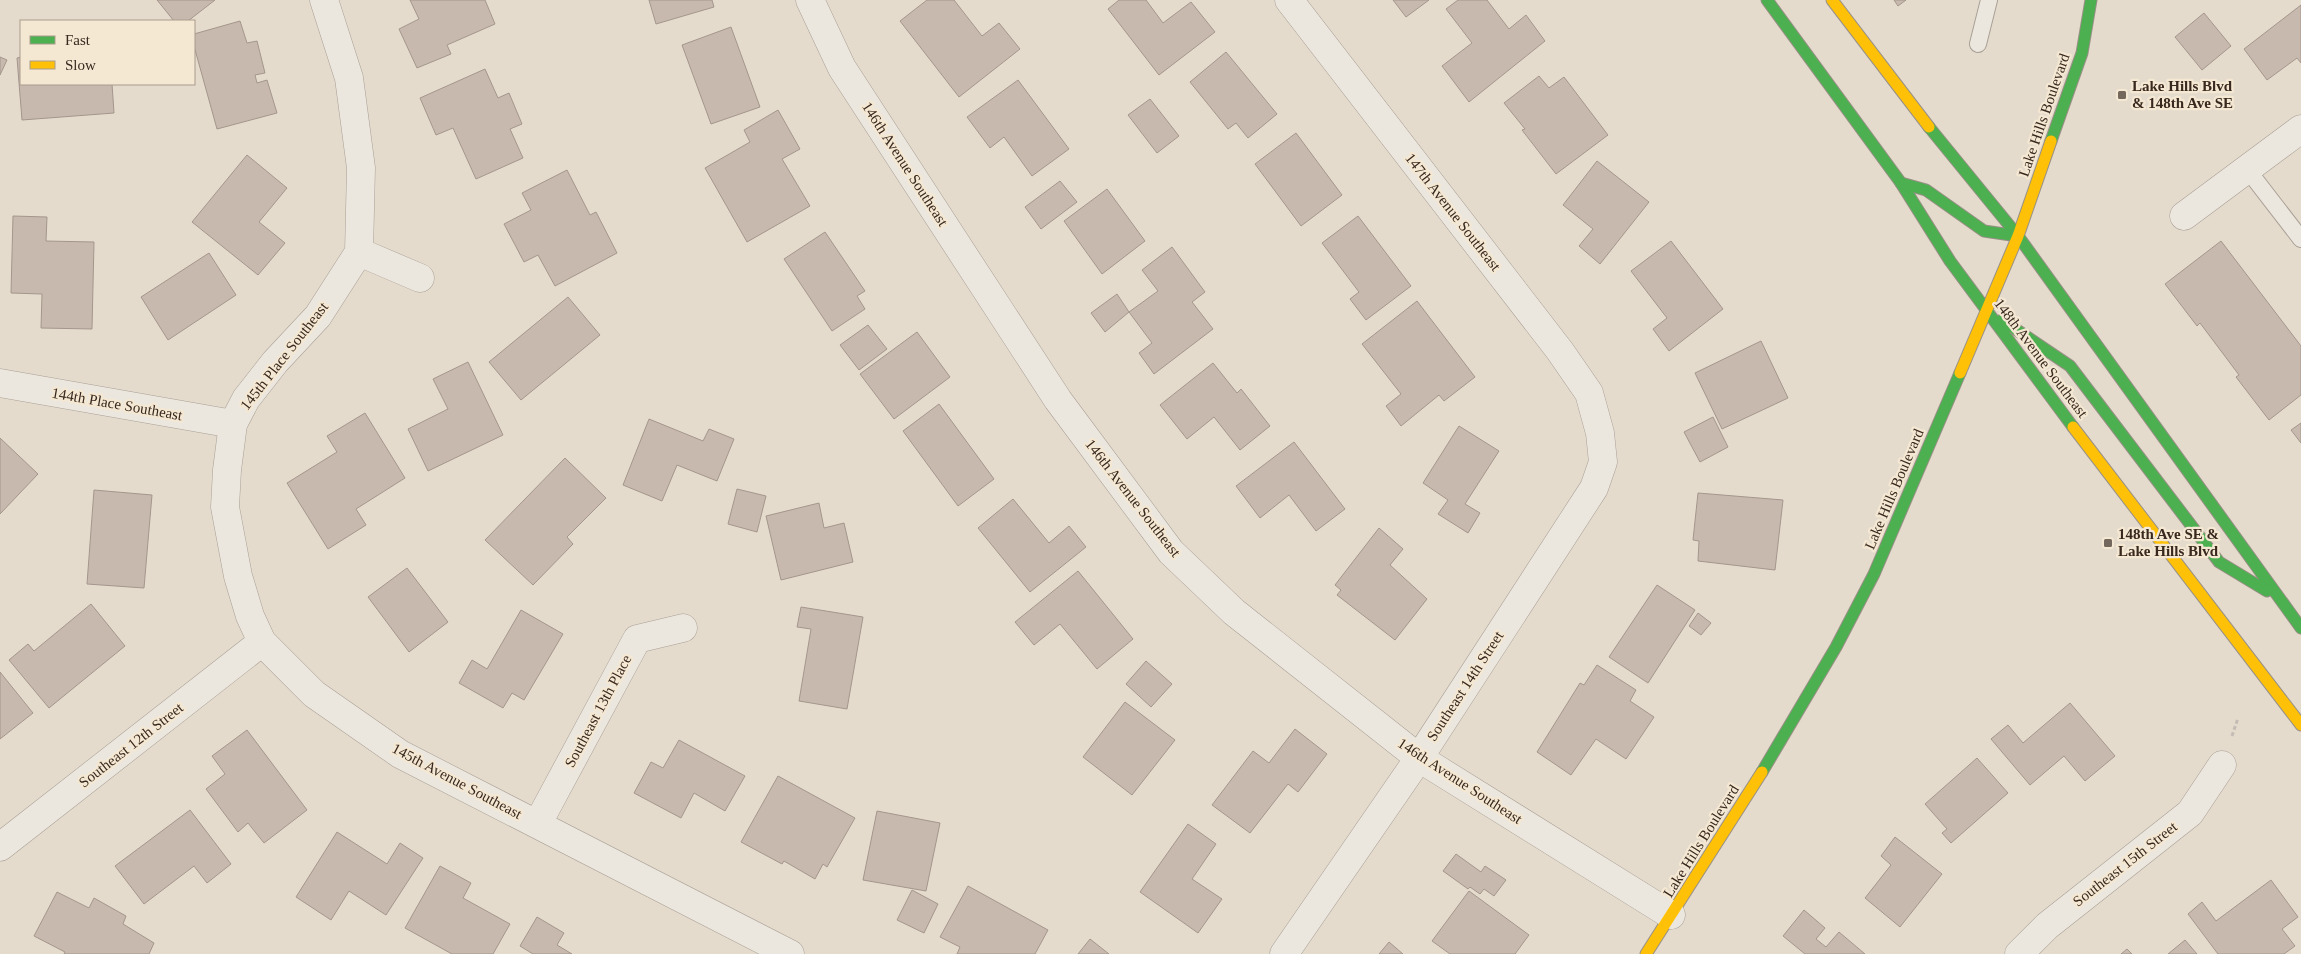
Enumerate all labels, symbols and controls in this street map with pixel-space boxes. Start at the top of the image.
legend [20,20,195,85]
text: Fast [65,32,91,48]
street label: Lake Hills Boulevard [2015,51,2073,179]
text: Slow [65,57,96,73]
place label: Lake Hills Blvd & 148th Ave SE [2132,78,2233,111]
marker: Lake Hills Blvd & 148th Ave SE [2116,89,2128,101]
street label: 146th Avenue Southeast [859,99,952,230]
street label: 147th Avenue Southeast [1402,150,1504,275]
street label: 148th Avenue Southeast [1991,295,2091,421]
street label: 145th Place Southeast [237,298,332,413]
street label: 144th Place Southeast [50,385,184,424]
street label: Lake Hills Boulevard [1861,426,1927,552]
street label: 146th Avenue Southeast [1082,436,1184,561]
place label: 148th Ave SE & Lake Hills Blvd [2118,526,2219,559]
marker: 148th Ave SE & Lake Hills Blvd [2102,537,2114,549]
street label: Southeast 14th Street [1424,627,1507,744]
street label: Southeast 13th Place [562,652,635,770]
street label: Southeast 12th Street [76,699,187,791]
street label: 146th Avenue Southeast [1395,735,1526,828]
street label: 145th Avenue Southeast [389,740,525,822]
street label: Lake Hills Boulevard [1660,782,1742,900]
street label: Southeast 15th Street [2070,818,2181,910]

